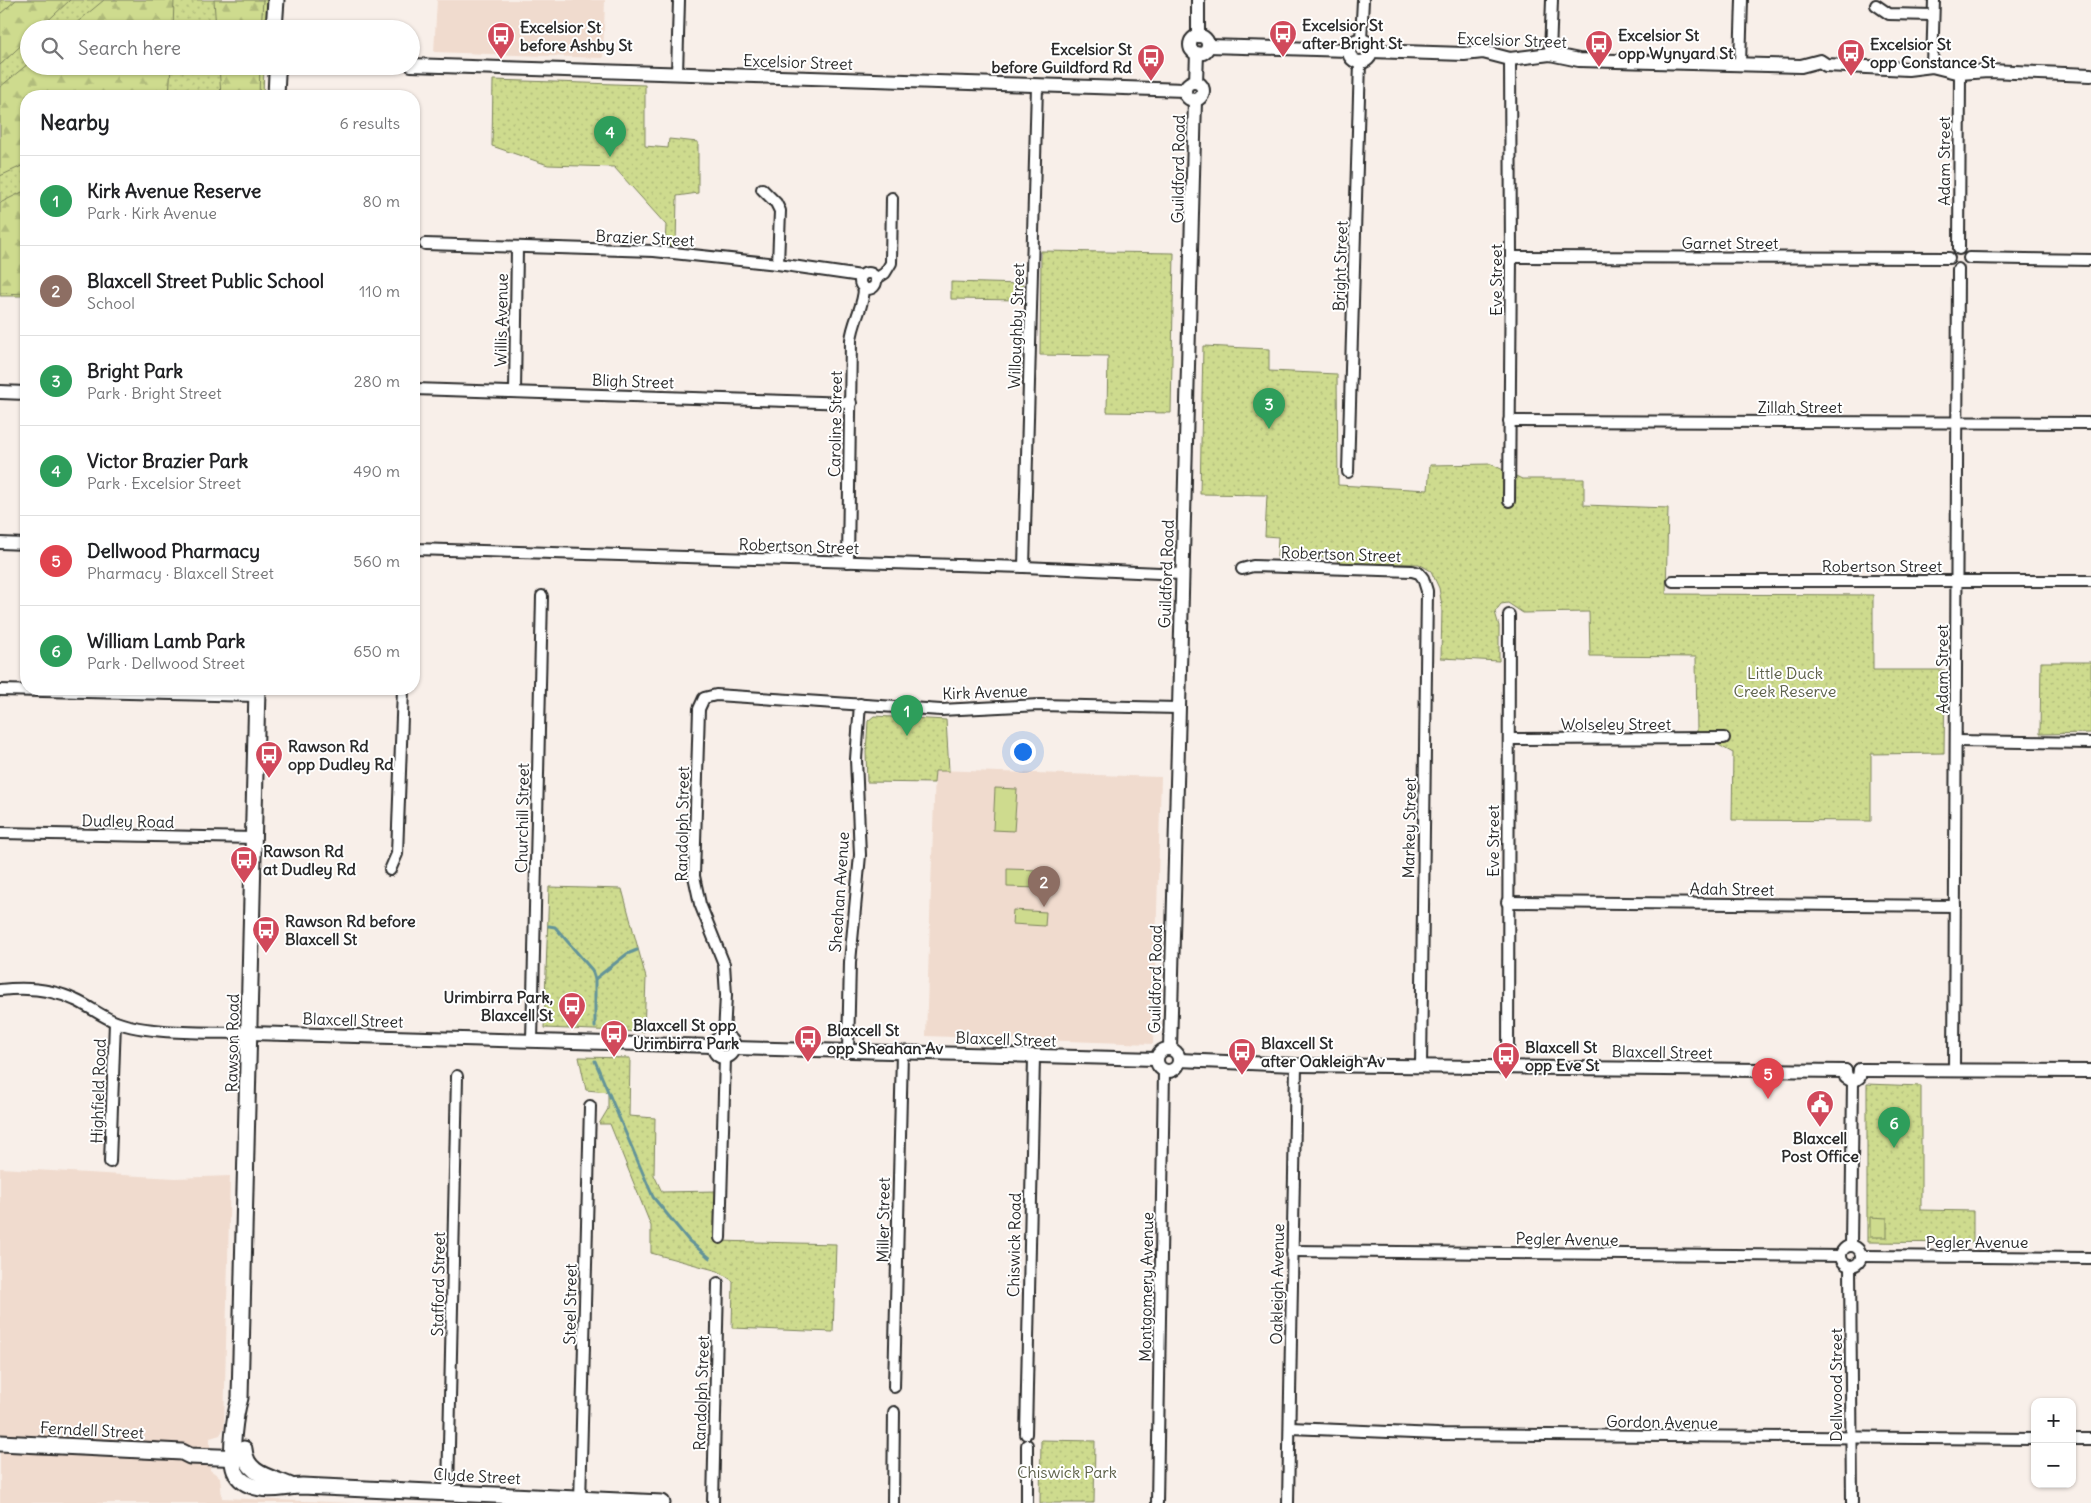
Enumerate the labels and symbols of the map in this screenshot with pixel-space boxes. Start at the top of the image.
place label: Excelsior St after Bright St [1302,15,1403,54]
place label: Excelsior St before Ashby St [520,17,633,56]
bus stop icon: Excelsior St after Bright St [1268,19,1298,58]
bus stop icon: Excelsior St before Ashby St [486,21,516,60]
place label: Excelsior St opp Wynyard St [1618,25,1734,64]
street label: Excelsior Street [1457,28,1568,52]
bus stop icon: Excelsior St opp Wynyard St [1584,29,1614,68]
place label: Excelsior St opp Constance St [1870,34,1996,73]
bus stop icon: Excelsior St opp Constance St [1836,38,1866,77]
place label: Excelsior St before Guildford Rd [991,39,1133,77]
bus stop icon: Excelsior St before Guildford Rd [1136,43,1166,82]
street label: Excelsior Street [743,50,854,74]
street label: Guildford Road [1167,115,1189,223]
pin: 4 [594,116,626,157]
street label: Adam Street [1934,116,1954,206]
street label: Bright Street [1328,220,1352,312]
street label: Brazier Street [595,225,695,251]
street label: Garnet Street [1681,233,1779,253]
street label: Eve Street [1486,243,1506,316]
street label: Willoughby Street [1004,262,1028,389]
street label: Willis Avenue [490,273,512,367]
street label: Bligh Street [592,370,675,392]
street label: Caroline Street [824,370,846,477]
pin: 3 [1253,388,1285,429]
street label: Zillah Street [1758,397,1843,417]
street label: Guildford Road [1154,519,1178,629]
street label: Robertson Street [738,534,860,558]
street label: Robertson Street [1280,542,1402,566]
street label: Robertson Street [1822,556,1943,576]
street label: Adam Street [1932,624,1952,714]
park label: Little Duck Creek Reserve [1734,663,1836,701]
street label: Kirk Avenue [942,681,1028,703]
pin: 1 [891,695,923,736]
street label: Wolseley Street [1561,714,1672,734]
place label: Rawson Rd opp Dudley Rd [288,736,394,775]
your location [1010,739,1036,765]
bus stop icon: Rawson Rd opp Dudley Rd [254,740,284,779]
street label: Churchill Street [511,762,533,873]
street label: Randolph Street [671,766,693,882]
street label: Markey Street [1398,777,1420,879]
street label: Eve Street [1483,804,1503,877]
street label: Dudley Road [82,810,174,832]
street label: Sheahan Avenue [825,831,853,953]
place label: Rawson Rd at Dudley Rd [263,841,357,880]
bus stop icon: Rawson Rd at Dudley Rd [229,845,259,884]
pin: 2 [1028,866,1060,907]
street label: Adah Street [1690,878,1775,900]
place label: Rawson Rd before Blaxcell St [285,911,416,949]
bus stop icon: Rawson Rd before Blaxcell St [251,915,281,954]
street label: Guildford Road [1144,925,1166,1033]
place label: Urimbirra Park, Blaxcell St [443,987,554,1025]
bus stop icon: Urimbirra Park, Blaxcell St [557,991,587,1030]
street label: Rawson Road [221,993,243,1093]
street label: Blaxcell Street [302,1008,404,1032]
place label: Blaxcell St opp Urimbirra Park [633,1015,739,1053]
bus stop icon: Blaxcell St opp Urimbirra Park [599,1019,629,1058]
place label: Blaxcell St opp Sheahan Av [827,1020,944,1059]
bus stop icon: Blaxcell St opp Sheahan Av [793,1024,823,1063]
street label: Blaxcell Street [955,1027,1057,1051]
place label: Blaxcell St after Oakleigh Av [1261,1033,1385,1072]
bus stop icon: Blaxcell St after Oakleigh Av [1227,1037,1257,1076]
place label: Blaxcell St opp Eve St [1525,1037,1600,1076]
street label: Highfield Road [86,1038,110,1144]
bus stop icon: Blaxcell St opp Eve St [1491,1041,1521,1080]
street label: Blaxcell Street [1611,1041,1713,1063]
pin: 5 [1752,1058,1784,1099]
public building icon: Blaxcell Post Office [1805,1089,1835,1128]
pin: 6 [1878,1107,1910,1148]
place label: Blaxcell Post Office [1781,1128,1859,1166]
street label: Miller Street [872,1177,894,1263]
street label: Chiswick Road [1003,1193,1025,1297]
street label: Montgomery Avenue [1135,1212,1157,1362]
street label: Oakleigh Avenue [1266,1223,1288,1345]
street label: Pegler Avenue [1515,1228,1619,1250]
street label: Stafford Street [427,1231,449,1337]
street label: Pegler Avenue [1926,1232,2028,1252]
street label: Steel Street [559,1263,581,1345]
street label: Dellwood Street [1826,1328,1846,1442]
street label: Randolph Street [689,1334,713,1451]
street label: Gordon Avenue [1606,1411,1718,1433]
street label: Ferndell Street [39,1417,145,1443]
park label: Chiswick Park [1017,1462,1117,1482]
street label: Clyde Street [433,1464,522,1488]

